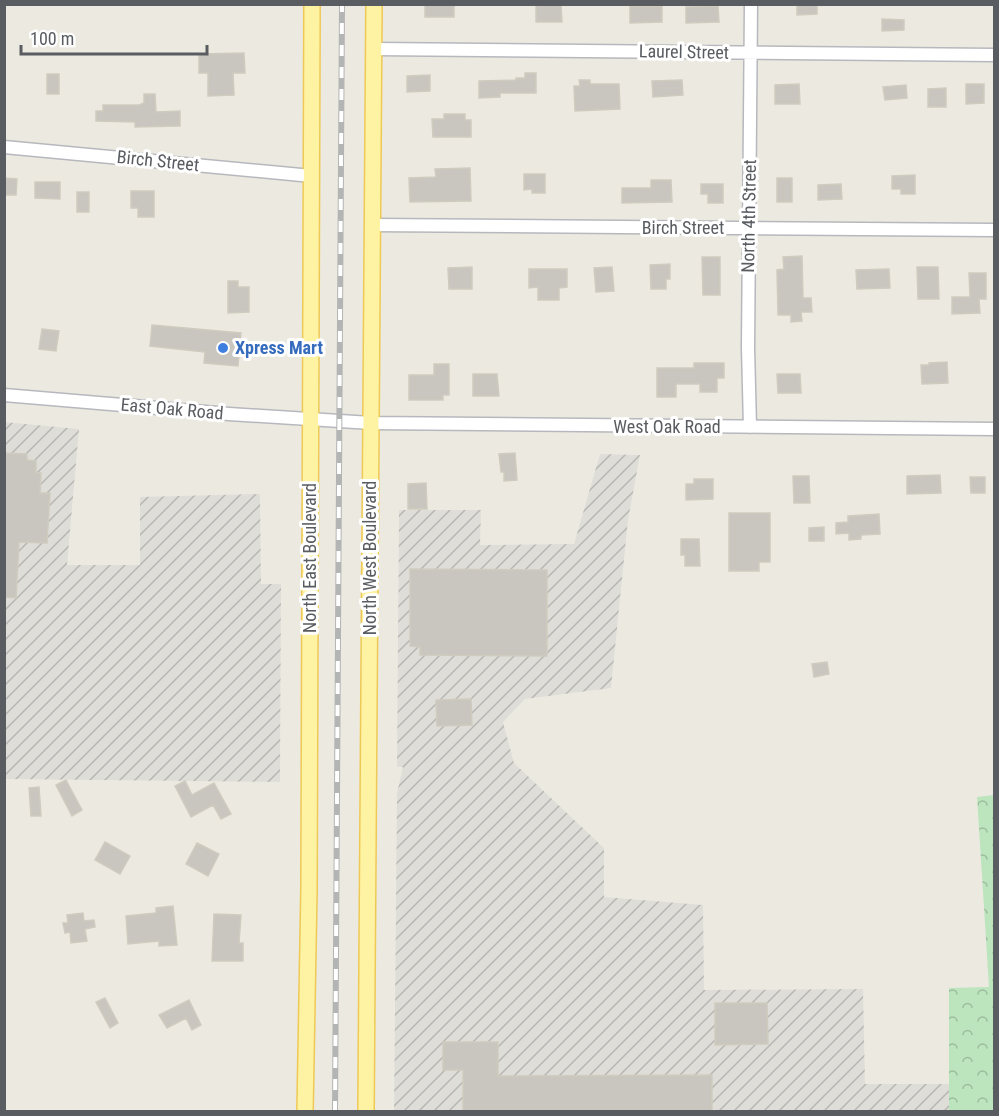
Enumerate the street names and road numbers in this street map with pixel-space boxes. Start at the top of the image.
street label: Laurel Street [639,40,729,63]
street label: Birch Street [116,146,200,175]
street label: North 4th Street [737,159,760,273]
street label: Birch Street [642,217,724,238]
street label: East Oak Road [120,394,224,423]
street label: West Oak Road [613,416,721,437]
street label: North West Boulevard [359,481,380,635]
street label: North East Boulevard [299,483,320,633]

